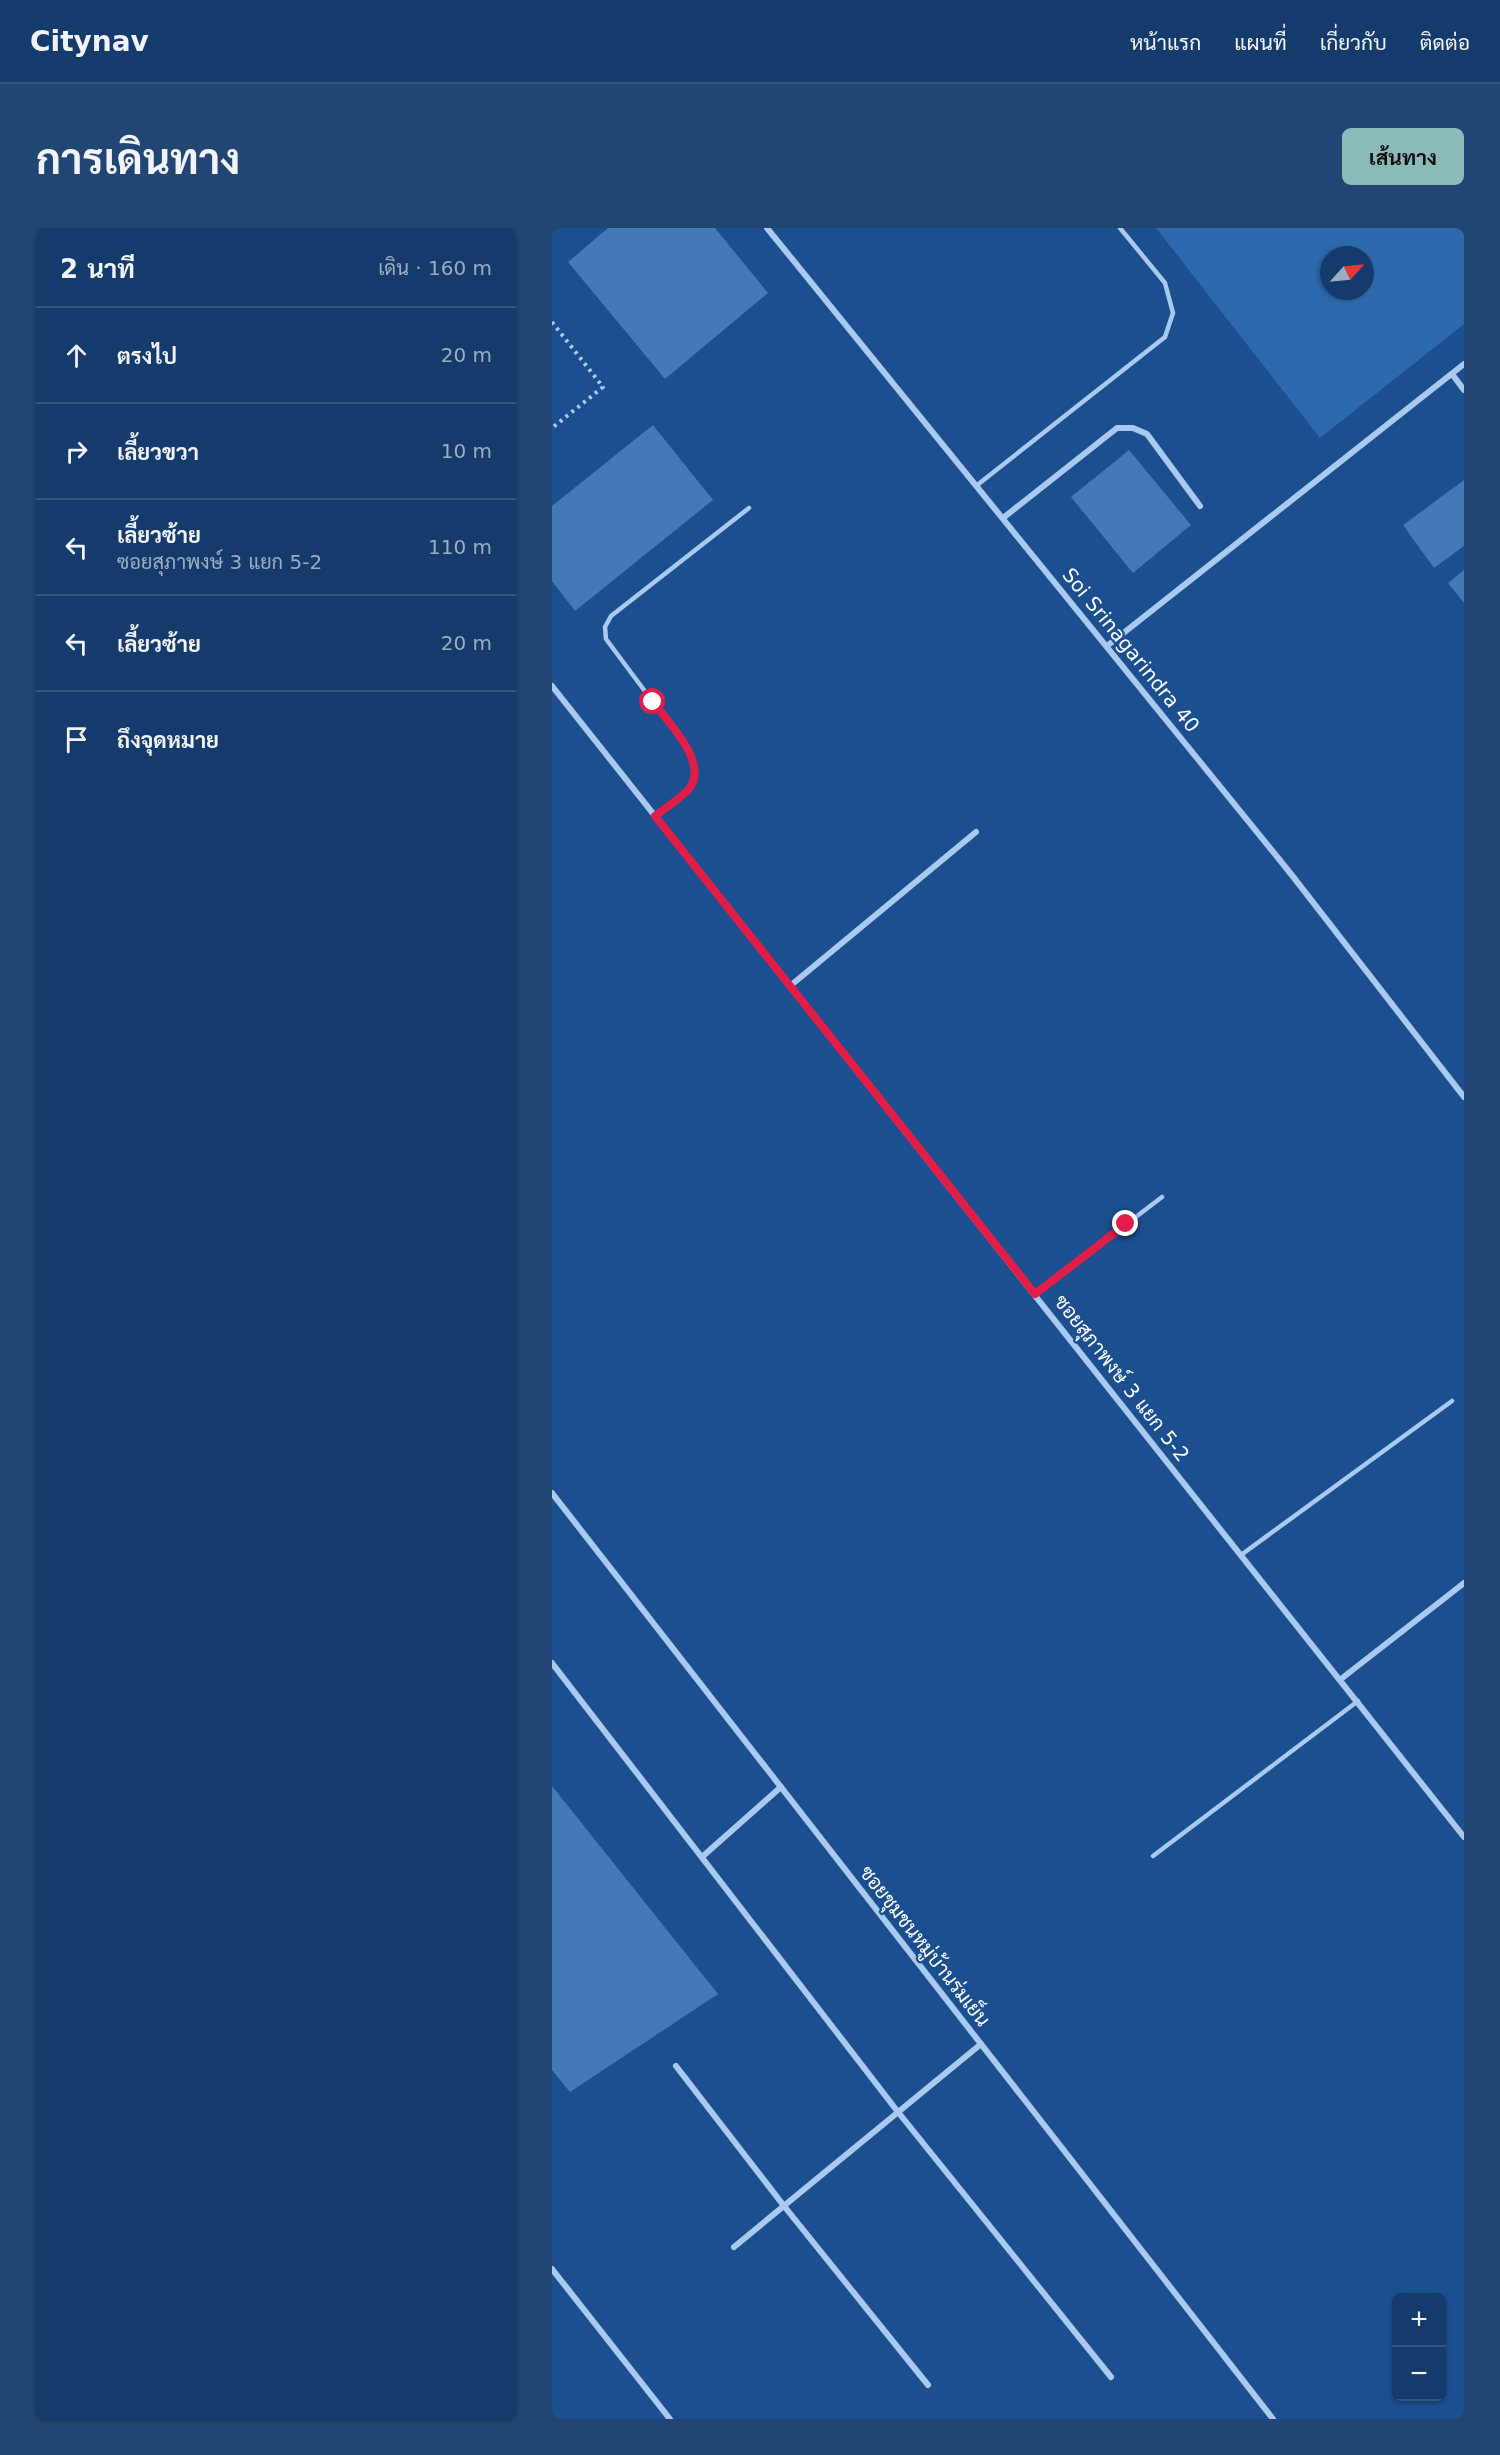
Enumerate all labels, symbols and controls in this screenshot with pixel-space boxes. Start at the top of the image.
text: Citynav [30,25,149,58]
text: หน้าแรก [1130,31,1201,55]
text: แผนที่ [1234,31,1287,55]
text: เกี่ยวกับ [1320,31,1387,55]
text: ติดต่อ [1420,31,1470,55]
button: เส้นทาง [1342,128,1464,185]
text: การเดินทาง [36,135,240,184]
north arrow [1320,246,1374,300]
text: 2 นาที [60,254,135,284]
text: เดิน · 160 m [378,256,492,280]
icon: ahead [60,339,93,372]
text: 20 m [441,343,492,367]
text: ตรงไป [117,344,177,369]
icon: right [60,435,93,468]
text: 10 m [441,439,492,463]
text: เลี้ยวขวา [117,440,199,465]
text: เลี้ยวซ้าย [117,523,201,548]
icon: left [60,531,93,564]
text: 110 m [428,535,492,559]
text: ซอยสุภาพงษ์ 3 แยก 5-2 [117,550,322,574]
street label: Soi Srinagarindra 40 [1057,563,1205,737]
icon: left [60,627,93,660]
text: 20 m [441,631,492,655]
text: เลี้ยวซ้าย [117,632,201,657]
route start [639,688,665,714]
icon: arrive [60,723,93,756]
text: ถึงจุดหมาย [117,728,219,753]
route end [1112,1210,1138,1236]
street label: ซอยสุภาพงษ์ 3 แยก 5-2 [1048,1289,1196,1467]
street label: ซอยชุมชนหมู่บ้านร่มเย็น [852,1859,998,2033]
map controls [1392,2293,1446,2401]
button: + [1392,2293,1446,2347]
button: − [1392,2347,1446,2401]

